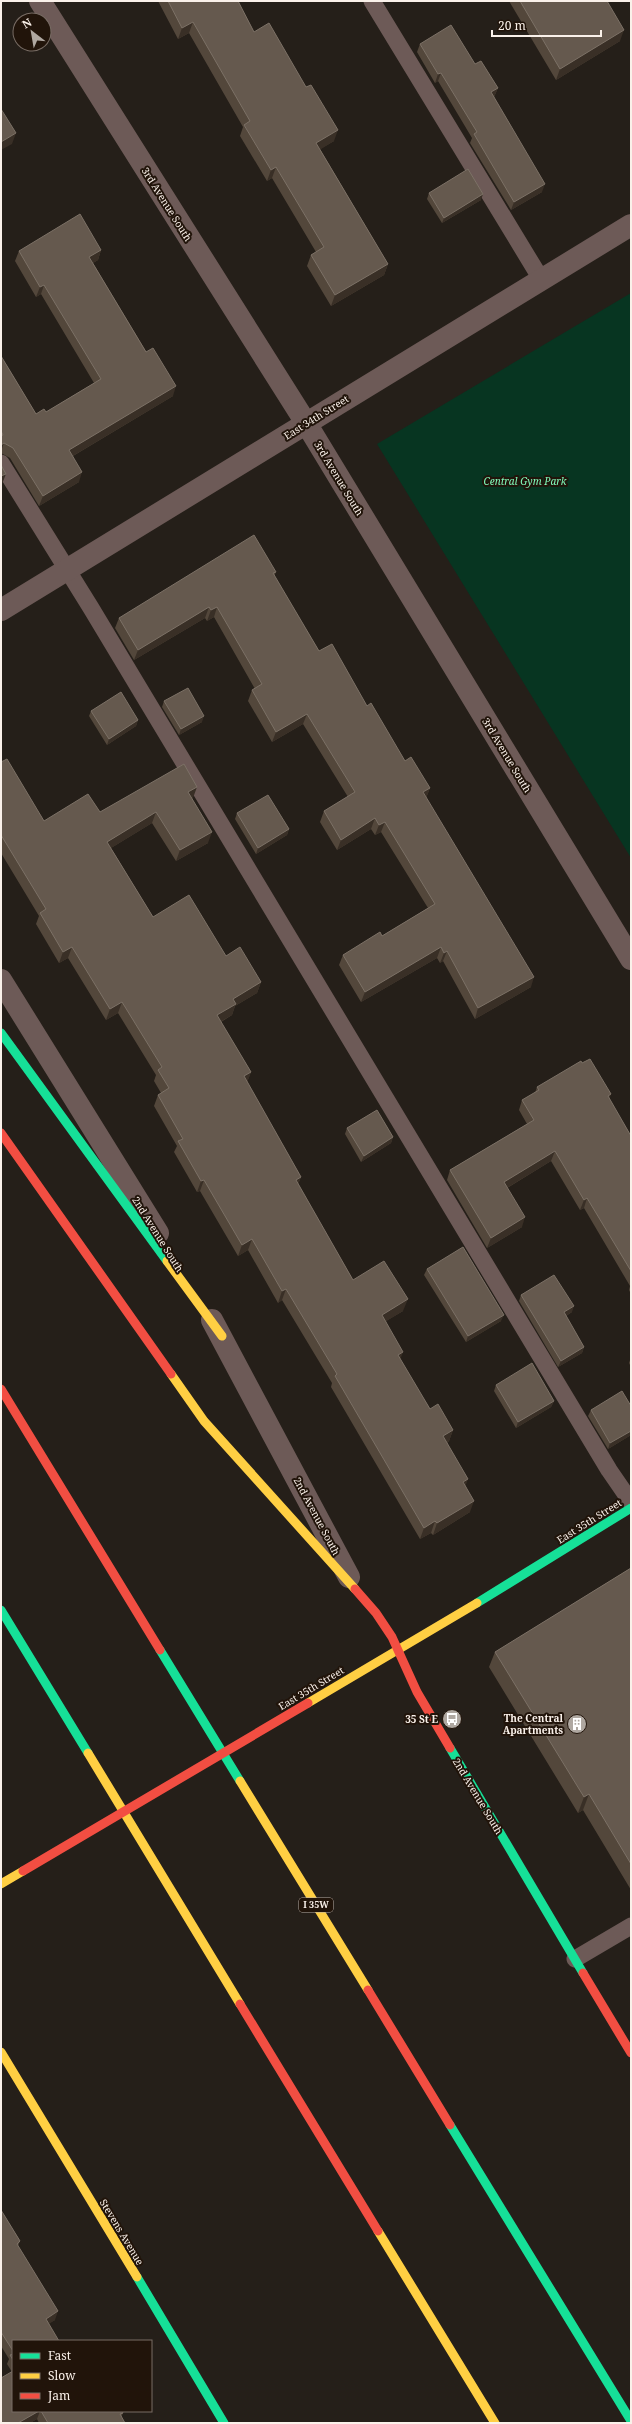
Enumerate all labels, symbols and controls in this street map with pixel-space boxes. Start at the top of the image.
north arrow [12,12,52,52]
scale bar [492,12,601,38]
text: N [19,14,34,32]
text: 20 m [498,17,526,34]
street label: 3rd Avenue South [139,164,196,244]
street label: East 34th Street [281,391,352,443]
street label: 3rd Avenue South [311,438,367,519]
park label: Central Gym Park [483,474,567,488]
street label: 3rd Avenue South [479,715,535,796]
street label: 2nd Avenue South [129,1194,187,1275]
street label: 2nd Avenue South [291,1474,344,1558]
street label: East 35th Street [554,1495,625,1547]
street label: East 35th Street [276,1663,347,1713]
bus stop icon: 35 St E [441,1708,463,1730]
place label: The Central Apartments [503,1711,563,1737]
place label: 35 St E [405,1712,438,1726]
building icon: The Central Apartments [566,1713,588,1735]
street label: 2nd Avenue South [450,1755,507,1837]
road number: I 35W [299,1898,333,1912]
street label: Stevens Avenue [97,2196,147,2268]
legend [12,2340,152,2412]
text: Fast [48,2347,71,2364]
text: Slow [48,2367,76,2384]
text: Jam [47,2387,70,2404]

